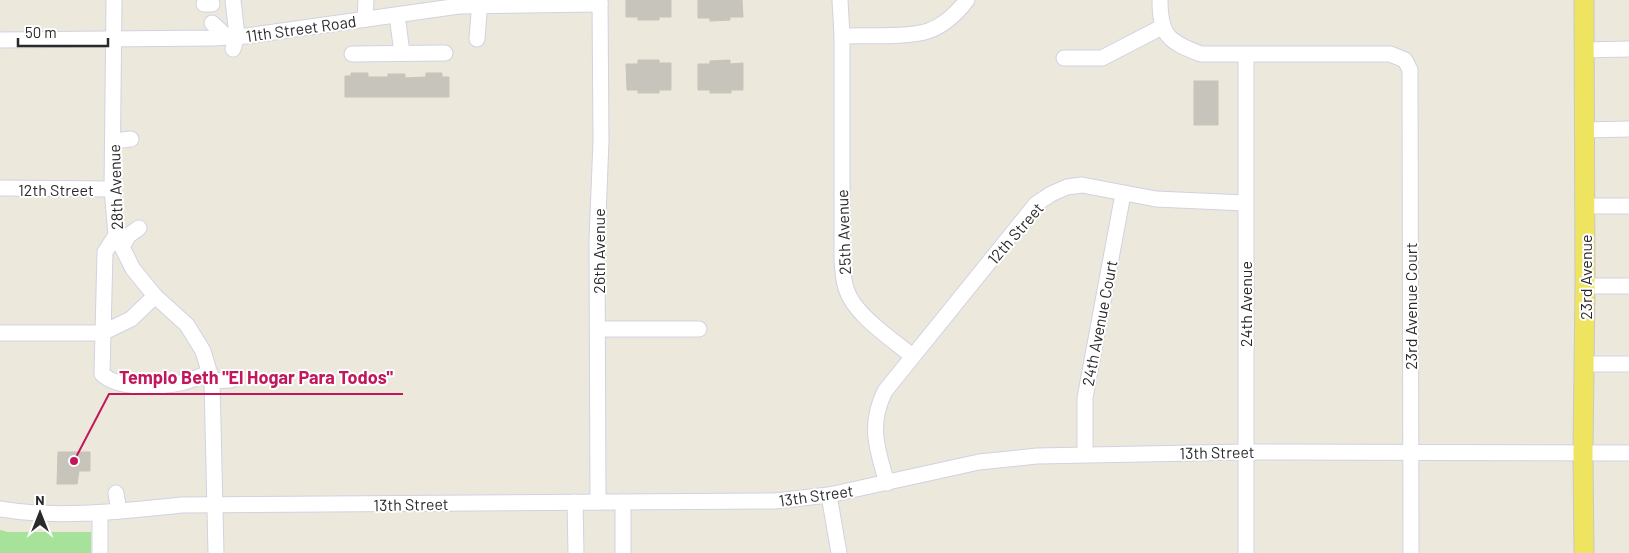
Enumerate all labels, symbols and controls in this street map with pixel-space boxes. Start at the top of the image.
street label: 11th Street Road [245,11,357,45]
scale bar [18,15,108,47]
text: 50 m [25,23,57,41]
street label: 28th Avenue [104,144,126,230]
street label: 12th Street [18,180,94,199]
street label: 25th Avenue [832,189,854,275]
street label: 12th Street [983,198,1047,268]
street label: 26th Avenue [589,208,608,294]
street label: 23rd Avenue [1576,234,1595,320]
street label: 23rd Avenue Court [1401,242,1420,370]
street label: 24th Avenue Court [1077,258,1121,388]
street label: 24th Avenue [1236,261,1255,347]
callout: Templo Beth "El Hogar Para Todos" [109,361,403,394]
text: Templo Beth "El Hogar Para Todos" [119,366,394,388]
street label: 13th Street [1179,442,1255,462]
street label: 13th Street [777,480,855,510]
north arrow [15,488,65,538]
text: N [35,491,45,508]
street label: 13th Street [373,494,449,514]

